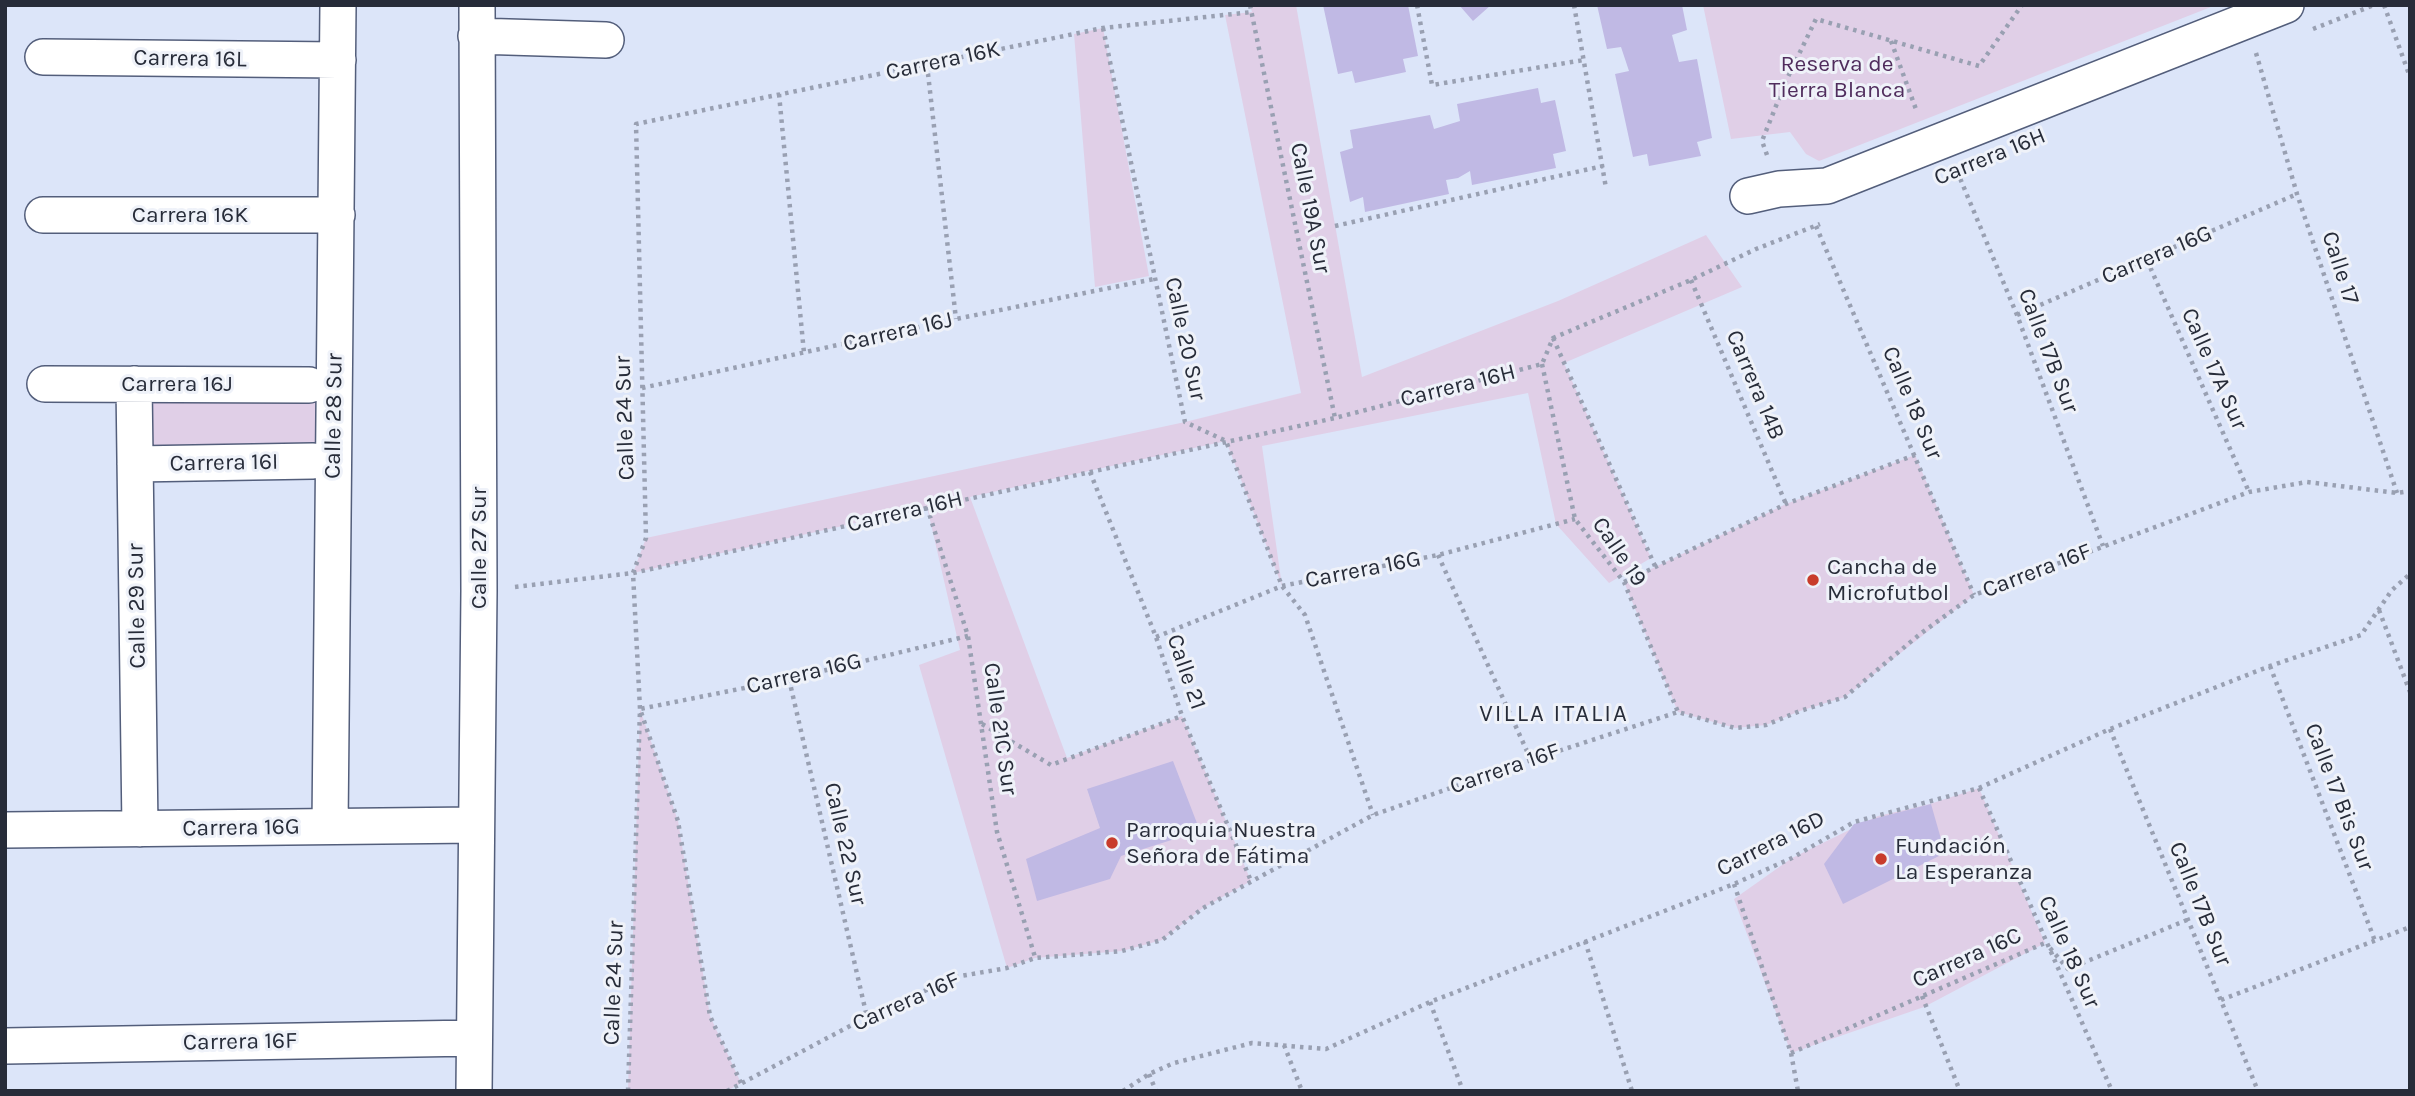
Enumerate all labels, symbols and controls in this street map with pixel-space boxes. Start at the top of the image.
street label: Carrera 16K [883,35,1003,87]
street label: Carrera 16L [133,44,247,74]
park label: Reserva de Tierra Blanca [1769,50,1905,104]
street label: Carrera 16H [1930,122,2050,192]
street label: Calle 19A Sur [1284,140,1336,276]
street label: Carrera 16K [132,201,248,229]
street label: Carrera 16G [2098,219,2216,291]
street label: Calle 17 [2315,228,2365,308]
street label: Calle 20 Sur [1158,275,1212,403]
street label: Calle 17B Sur [2012,285,2084,417]
street label: Calle 17A Sur [2175,304,2253,434]
street label: Carrera 16J [840,306,956,358]
street label: Carrera 14B [1720,326,1790,444]
street label: Calle 18 Sur [1876,342,1948,464]
street label: Calle 28 Sur [319,353,349,479]
street label: Calle 24 Sur [609,355,641,481]
street label: Carrera 16H [1398,358,1518,414]
street label: Carrera 16J [121,370,233,398]
street label: Carrera 16I [169,448,279,478]
street label: Carrera 16H [845,485,965,539]
street label: Calle 27 Sur [465,487,493,609]
street label: Calle 19 [1586,512,1652,592]
street label: Carrera 16F [1979,538,2095,604]
street label: Calle 29 Sur [122,543,152,669]
street label: Carrera 16G [1303,545,1423,595]
place label: Cancha de Microfutbol [1827,553,1949,607]
marker: Cancha de Microfutbol [1805,572,1821,588]
street label: Calle 21 [1160,631,1212,713]
street label: Carrera 16G [744,647,864,701]
street label: Calle 21C Sur [977,661,1023,797]
district label: VILLA ITALIA [1481,700,1627,728]
street label: Calle 17 Bis Sur [2298,719,2380,875]
street label: Carrera 16F [1446,737,1564,801]
street label: Calle 22 Sur [817,780,873,908]
street label: Carrera 16D [1712,805,1830,883]
street label: Carrera 16G [182,813,300,843]
place label: Parroquia Nuestra Señora de Fátima [1126,816,1316,870]
place label: Fundación La Esperanza [1895,832,2033,886]
marker: Parroquia Nuestra Señora de Fátima [1104,835,1120,851]
street label: Calle 17B Sur [2163,838,2237,970]
marker: Fundación La Esperanza [1873,851,1889,867]
street label: Calle 18 Sur [2032,891,2106,1013]
street label: Calle 24 Sur [598,920,630,1046]
street label: Carrera 16C [1908,922,2026,994]
street label: Carrera 16F [848,966,964,1038]
street label: Carrera 16F [183,1027,297,1057]

